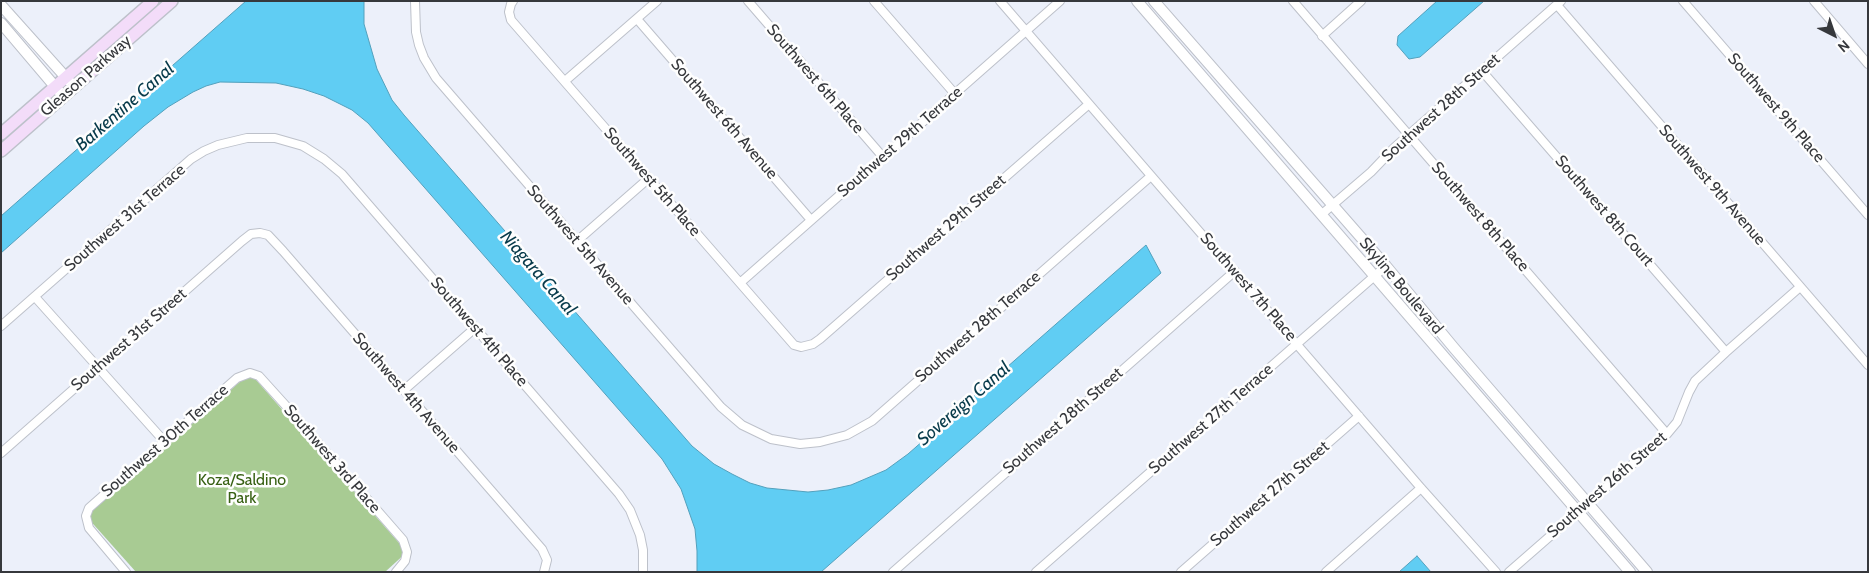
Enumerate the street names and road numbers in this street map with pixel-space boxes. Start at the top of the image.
street label: Southwest 6th Place [762,20,868,138]
street label: Gleason Parkway [37,31,135,121]
street label: Southwest 9th Place [1723,49,1829,167]
street label: Southwest 28th Street [1378,50,1504,166]
street label: Southwest 6th Avenue [666,55,782,183]
street label: Southwest 29th Terrace [834,82,966,202]
street label: Southwest 9th Avenue [1654,121,1770,249]
street label: Southwest 5th Place [599,124,705,240]
street label: Southwest 8th Court [1551,152,1657,270]
street label: Southwest 8th Place [1427,158,1533,276]
street label: Southwest 31st Terrace [61,160,189,276]
street label: Southwest 29th Street [882,171,1010,285]
street label: Southwest 5th Avenue [523,181,637,309]
street label: Southwest 7th Place [1196,229,1300,345]
street label: Skyline Boulevard [1355,234,1447,338]
street label: Southwest 28th Terrace [911,267,1045,387]
street label: Southwest 4th Place [426,273,532,391]
street label: Southwest 31st Street [67,285,191,395]
street label: Southwest 4th Avenue [348,329,464,457]
street label: Southwest 27th Terrace [1145,360,1277,478]
street label: Southwest 28th Street [999,364,1127,478]
street label: Southwest 30th Terrace [98,381,232,501]
street label: Southwest 3rd Place [280,401,384,517]
street label: Southwest 26th Street [1543,428,1671,542]
street label: Southwest 27th Street [1207,437,1333,551]

